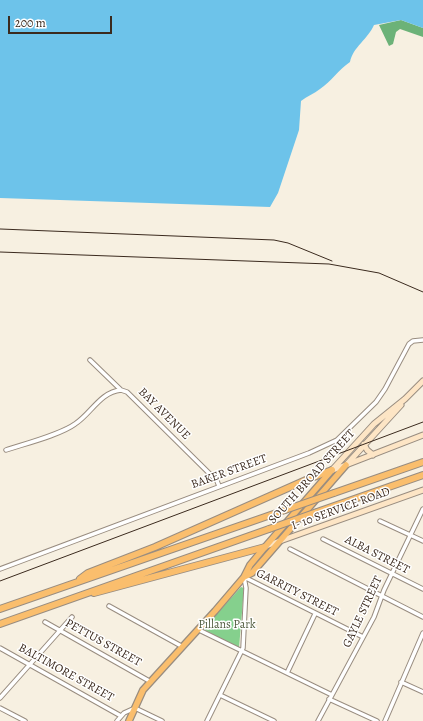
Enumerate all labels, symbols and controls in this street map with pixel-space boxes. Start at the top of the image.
scale bar [10,8,114,34]
text: 200 m [15,15,46,31]
street label: BAY AVENUE [135,385,193,443]
street label: SOUTH BROAD STREET [266,427,358,527]
street label: BAKER STREET [189,452,269,492]
street label: I- 10 SERVICE ROAD [290,485,392,533]
street label: ALBA STREET [342,533,412,577]
street label: GARRITY STREET [254,566,340,620]
street label: GAYLE STREET [340,574,386,650]
street label: PETTUS STREET [62,616,144,670]
park label: Pillans Park [198,618,256,632]
street label: BALTIMORE STREET [16,641,116,705]

